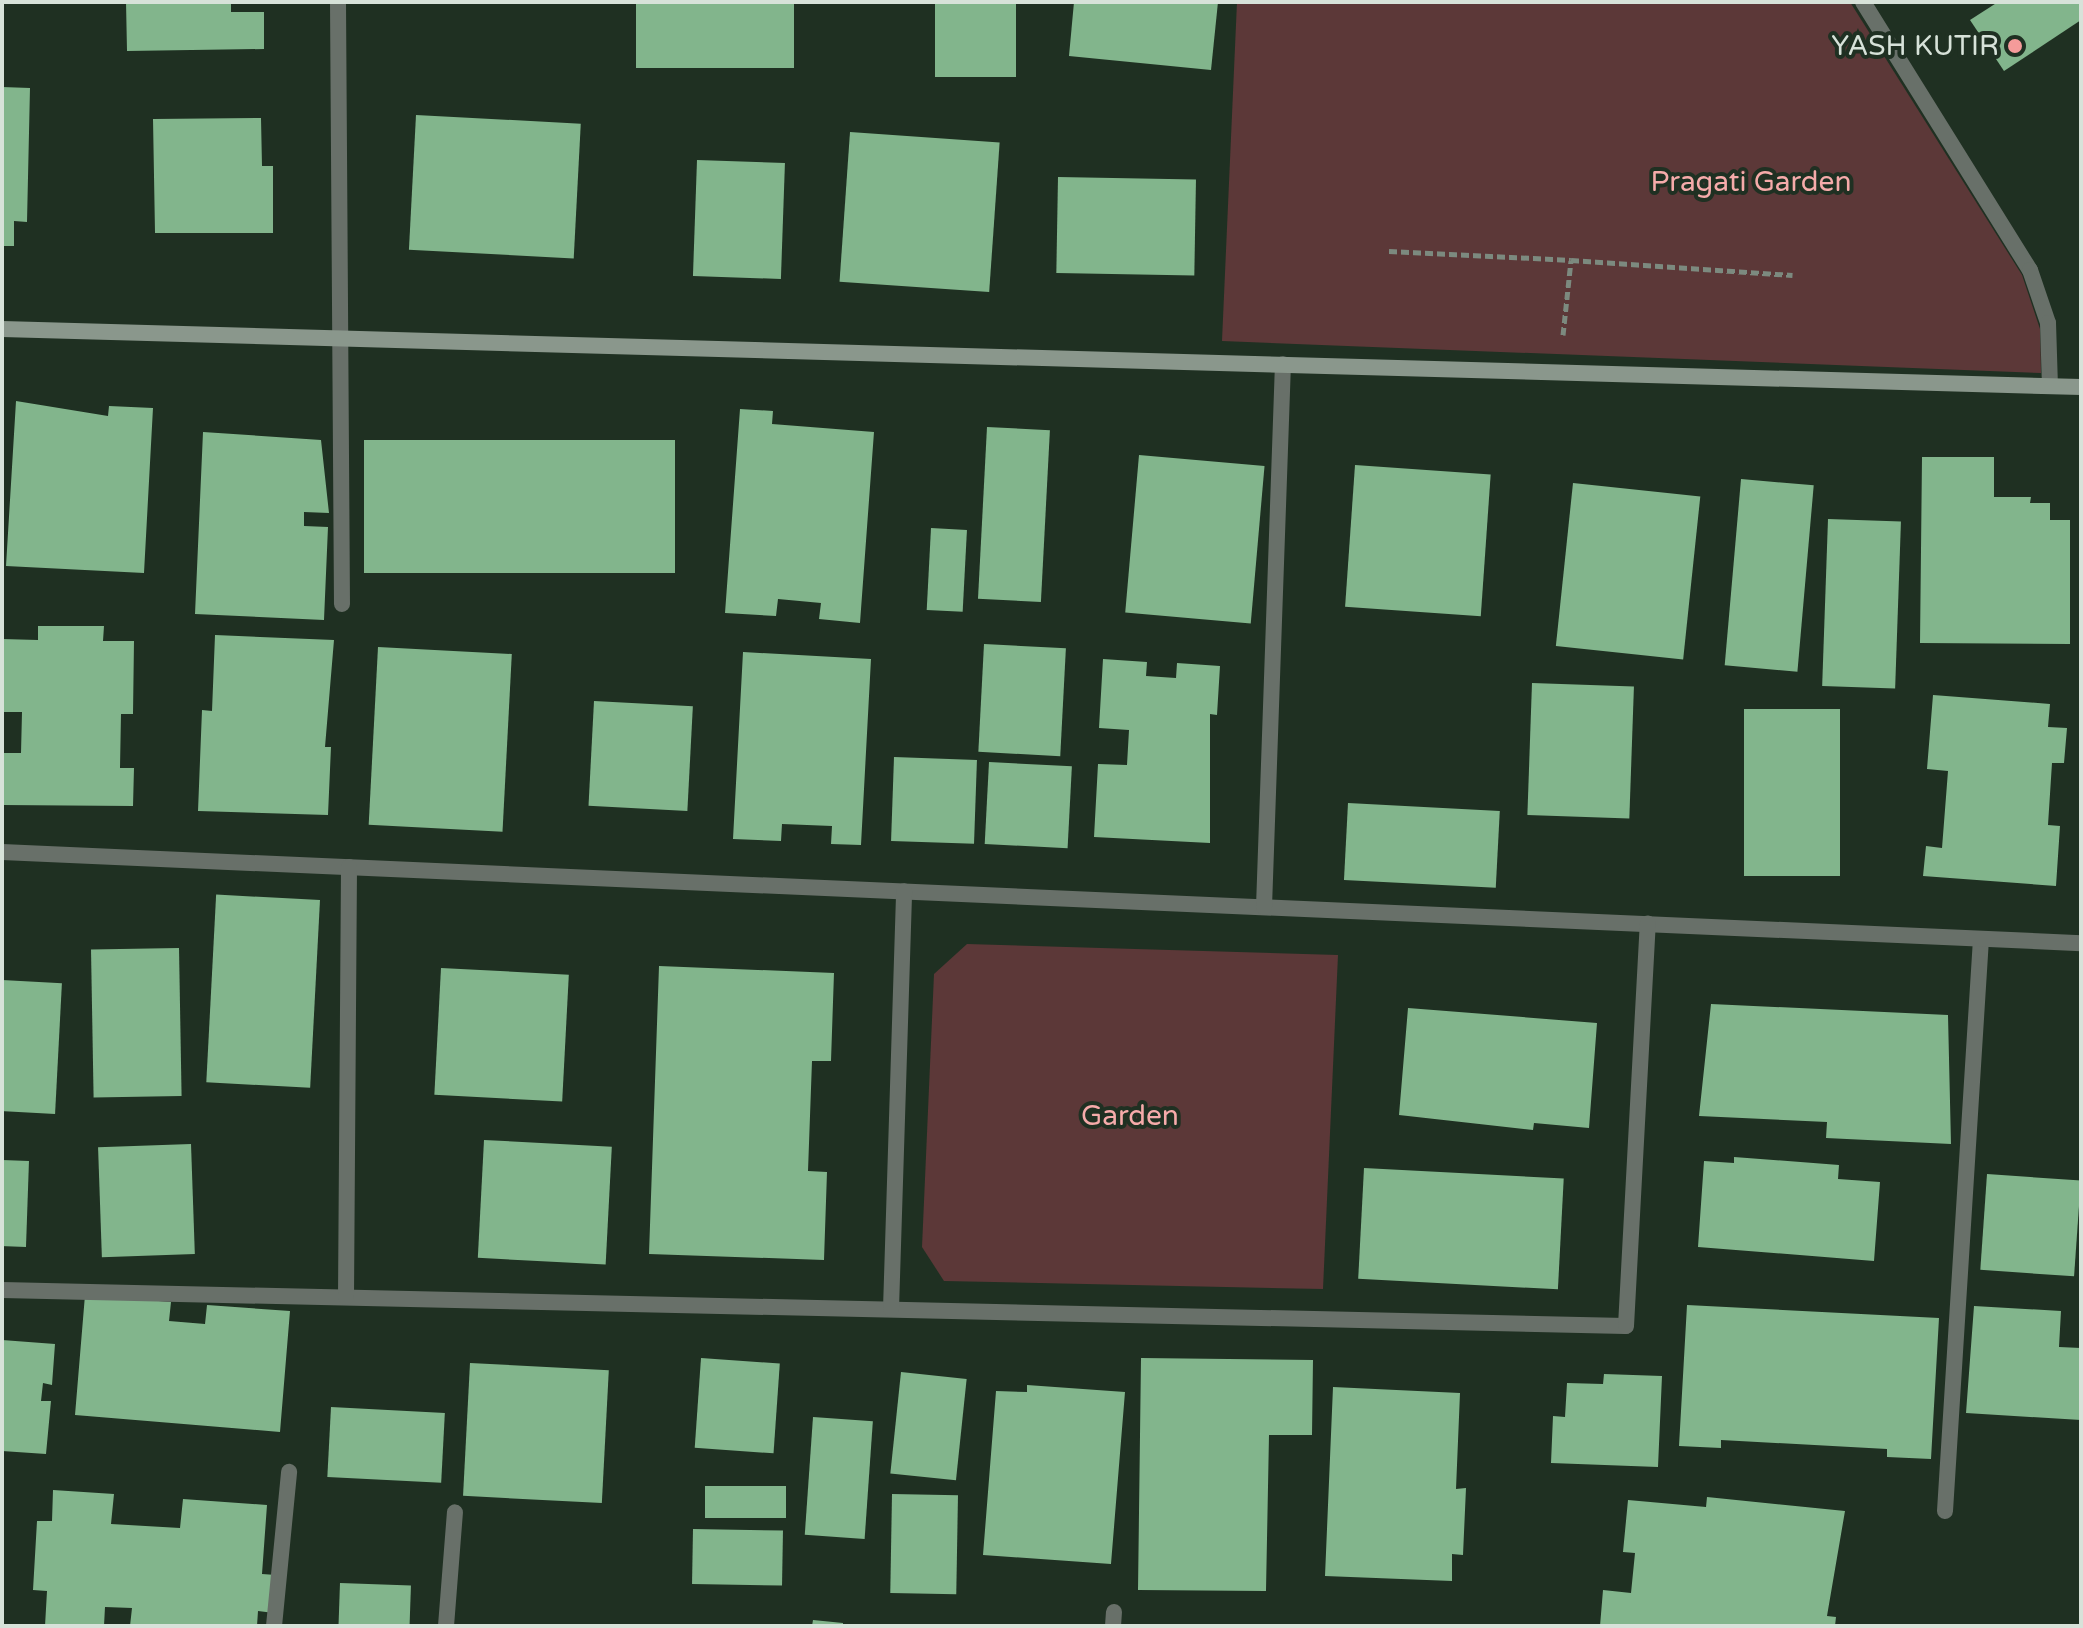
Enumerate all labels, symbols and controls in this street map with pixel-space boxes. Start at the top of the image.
place label: YASH KUTIR [1831,29,1999,63]
marker: YASH KUTIR [2006,37,2024,55]
park label: Pragati Garden [1651,165,1851,199]
park label: Garden [1081,1099,1179,1133]

